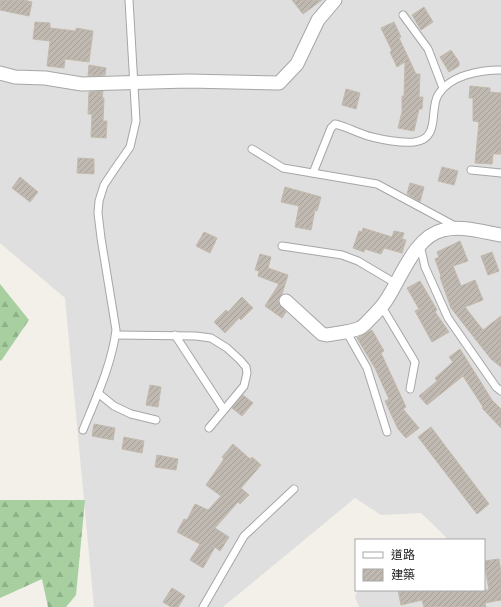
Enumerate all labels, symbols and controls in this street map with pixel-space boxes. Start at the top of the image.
legend [355,539,485,591]
text: 道路 [391,548,415,562]
text: 建築 [391,568,415,582]

